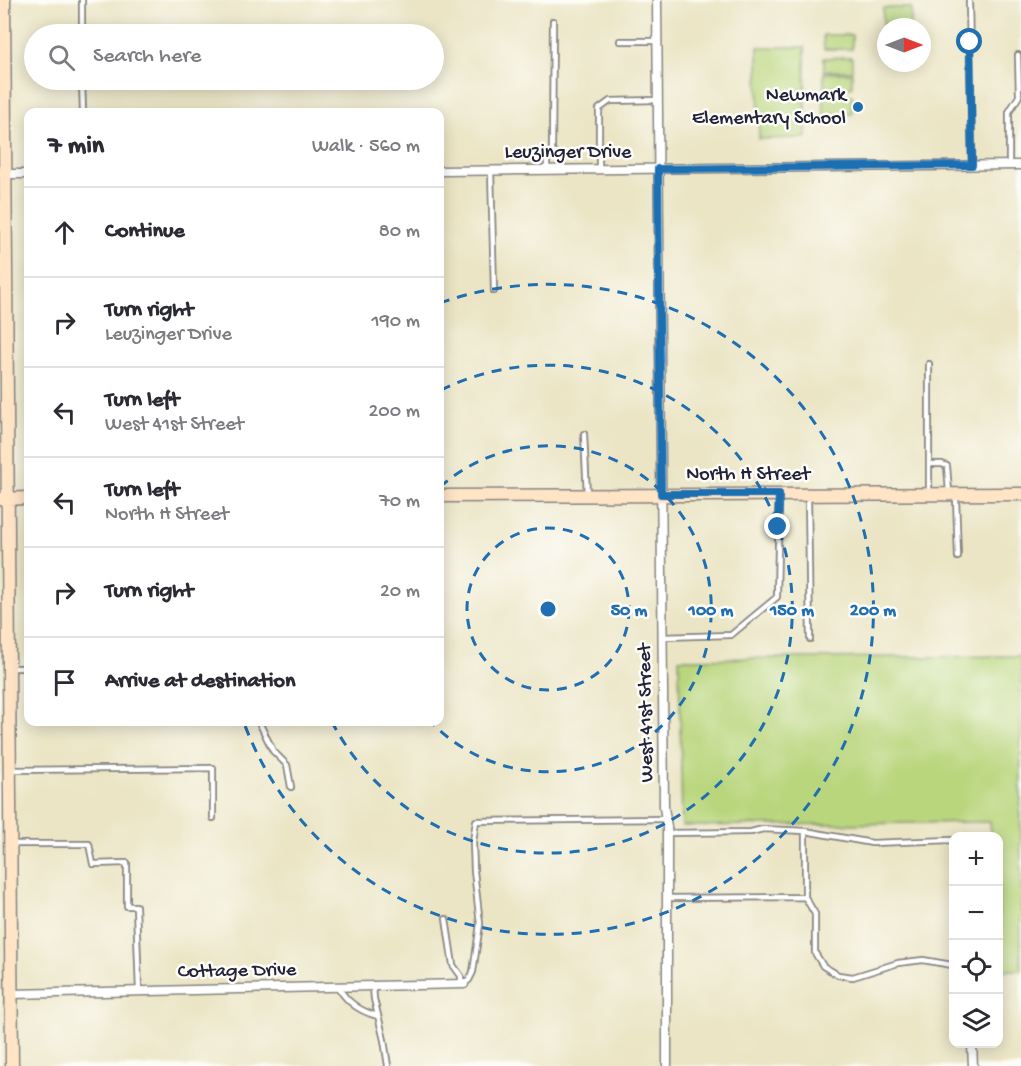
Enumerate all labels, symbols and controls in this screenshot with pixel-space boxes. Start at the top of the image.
north arrow [877,18,931,72]
search box [24,24,444,90]
route start [956,28,982,54]
icon: search [45,41,78,74]
text: Search here [93,44,201,70]
place label: Newmark Elementary School [692,85,848,131]
marker: Newmark Elementary School [851,100,865,114]
text: 7 min [48,132,104,163]
text: Walk · 560 m [312,136,420,159]
street label: Leuzinger Drive [505,142,632,165]
icon: ahead [48,216,81,249]
text: Continue [105,219,185,245]
text: 80 m [379,221,420,244]
text: Turn right [105,298,193,324]
icon: right [48,306,81,339]
text: 190 m [372,311,420,334]
text: Leuzinger Drive [105,324,232,347]
text: Turn left [105,388,179,414]
icon: left [48,396,81,429]
text: 200 m [369,401,420,424]
text: West 41st Street [105,414,244,437]
street label: North H Street [686,464,812,487]
text: Turn left [105,478,179,504]
icon: left [48,486,81,519]
text: 70 m [379,491,420,514]
text: North H Street [105,504,229,527]
route end [764,513,790,539]
icon: right [48,576,81,609]
text: Turn right [105,579,193,605]
text: 20 m [380,581,420,604]
centre of rings [538,599,558,619]
text: 50 m [611,601,648,622]
text: 100 m [688,601,734,622]
text: 150 m [769,601,814,622]
text: 200 m [850,601,896,622]
street label: West 41st Street [634,642,660,783]
icon: arrive [48,666,81,699]
text: Arrive at destination [105,669,295,695]
map controls [949,832,1003,1048]
button: + [949,832,1003,886]
button: − [949,886,1003,940]
button: locate [949,940,1003,994]
street label: Cottage Drive [177,959,297,985]
button: layers [949,994,1003,1048]

